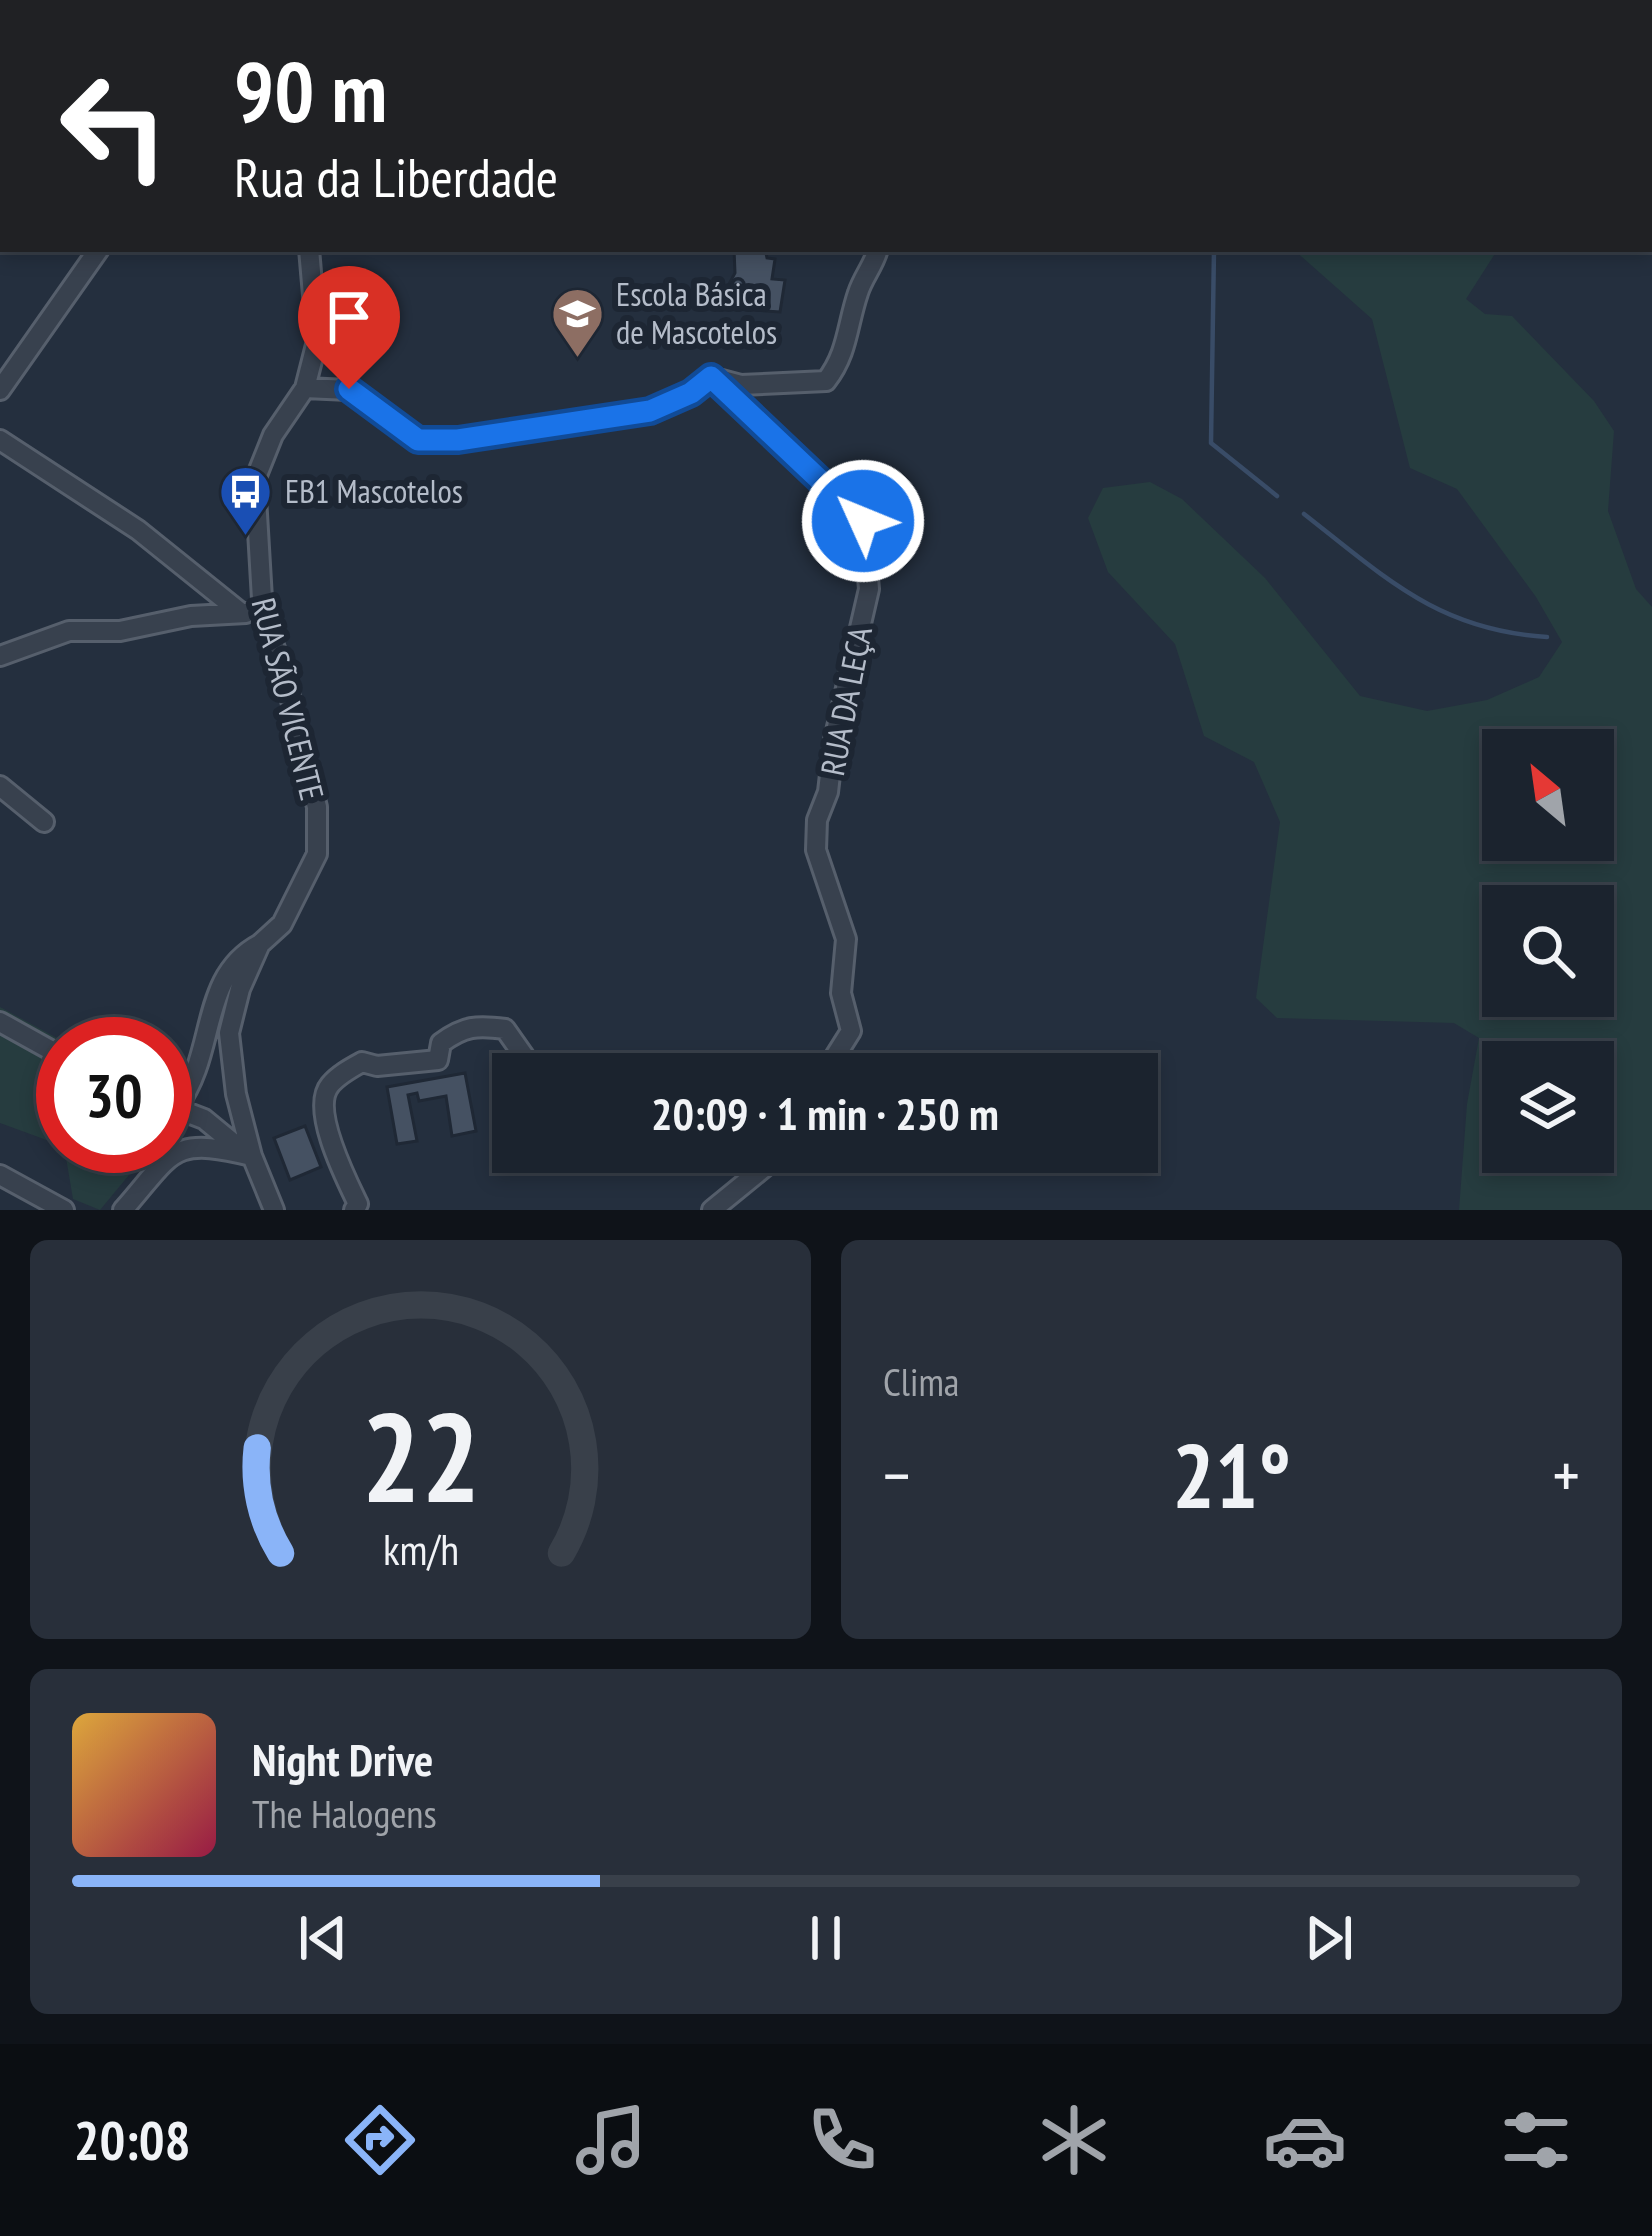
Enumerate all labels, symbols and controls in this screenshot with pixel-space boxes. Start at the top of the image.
text: 90 m [234,36,387,145]
icon: left [36,48,192,204]
text: Rua da Liberdade [234,142,558,212]
pin [298,266,400,389]
place label: Escola Básica de Mascotelos [616,272,777,353]
icon: arrive [316,284,382,350]
school or university icon: Escola Básica de Mascotelos [549,285,605,359]
position arrow [800,458,926,584]
bus stop icon: EB1 Mascotelos [218,463,274,537]
place label: EB1 Mascotelos [285,469,463,512]
street label: RUA SÃO VICENTE [243,593,334,804]
street label: RUA DA LEÇA [810,623,881,779]
north arrow [1482,729,1614,861]
map controls [1482,729,1614,1173]
button: search [1482,885,1614,1017]
speed limit sign: 30 [36,1017,192,1173]
button: layers [1482,1041,1614,1173]
text: 20:09 · 1 min · 250 m [651,1084,999,1142]
text: Clima [883,1356,959,1407]
text: 22 [361,1375,480,1536]
text: 21° [1172,1416,1291,1533]
text: − [883,1432,910,1517]
text: + [1553,1432,1580,1517]
text: km/h [382,1520,459,1576]
text: Night Drive [252,1730,433,1788]
text: The Halogens [252,1788,437,1839]
icon: previous [290,1905,356,1971]
icon: pause [793,1905,859,1971]
icon: next [1296,1905,1362,1971]
icon: directions [338,2098,422,2182]
icon: music [569,2098,653,2182]
icon: phone [800,2098,884,2182]
icon: climate [1032,2098,1116,2182]
icon: car [1263,2098,1347,2182]
icon: filters [1494,2098,1578,2182]
text: 20:08 [74,2105,190,2175]

